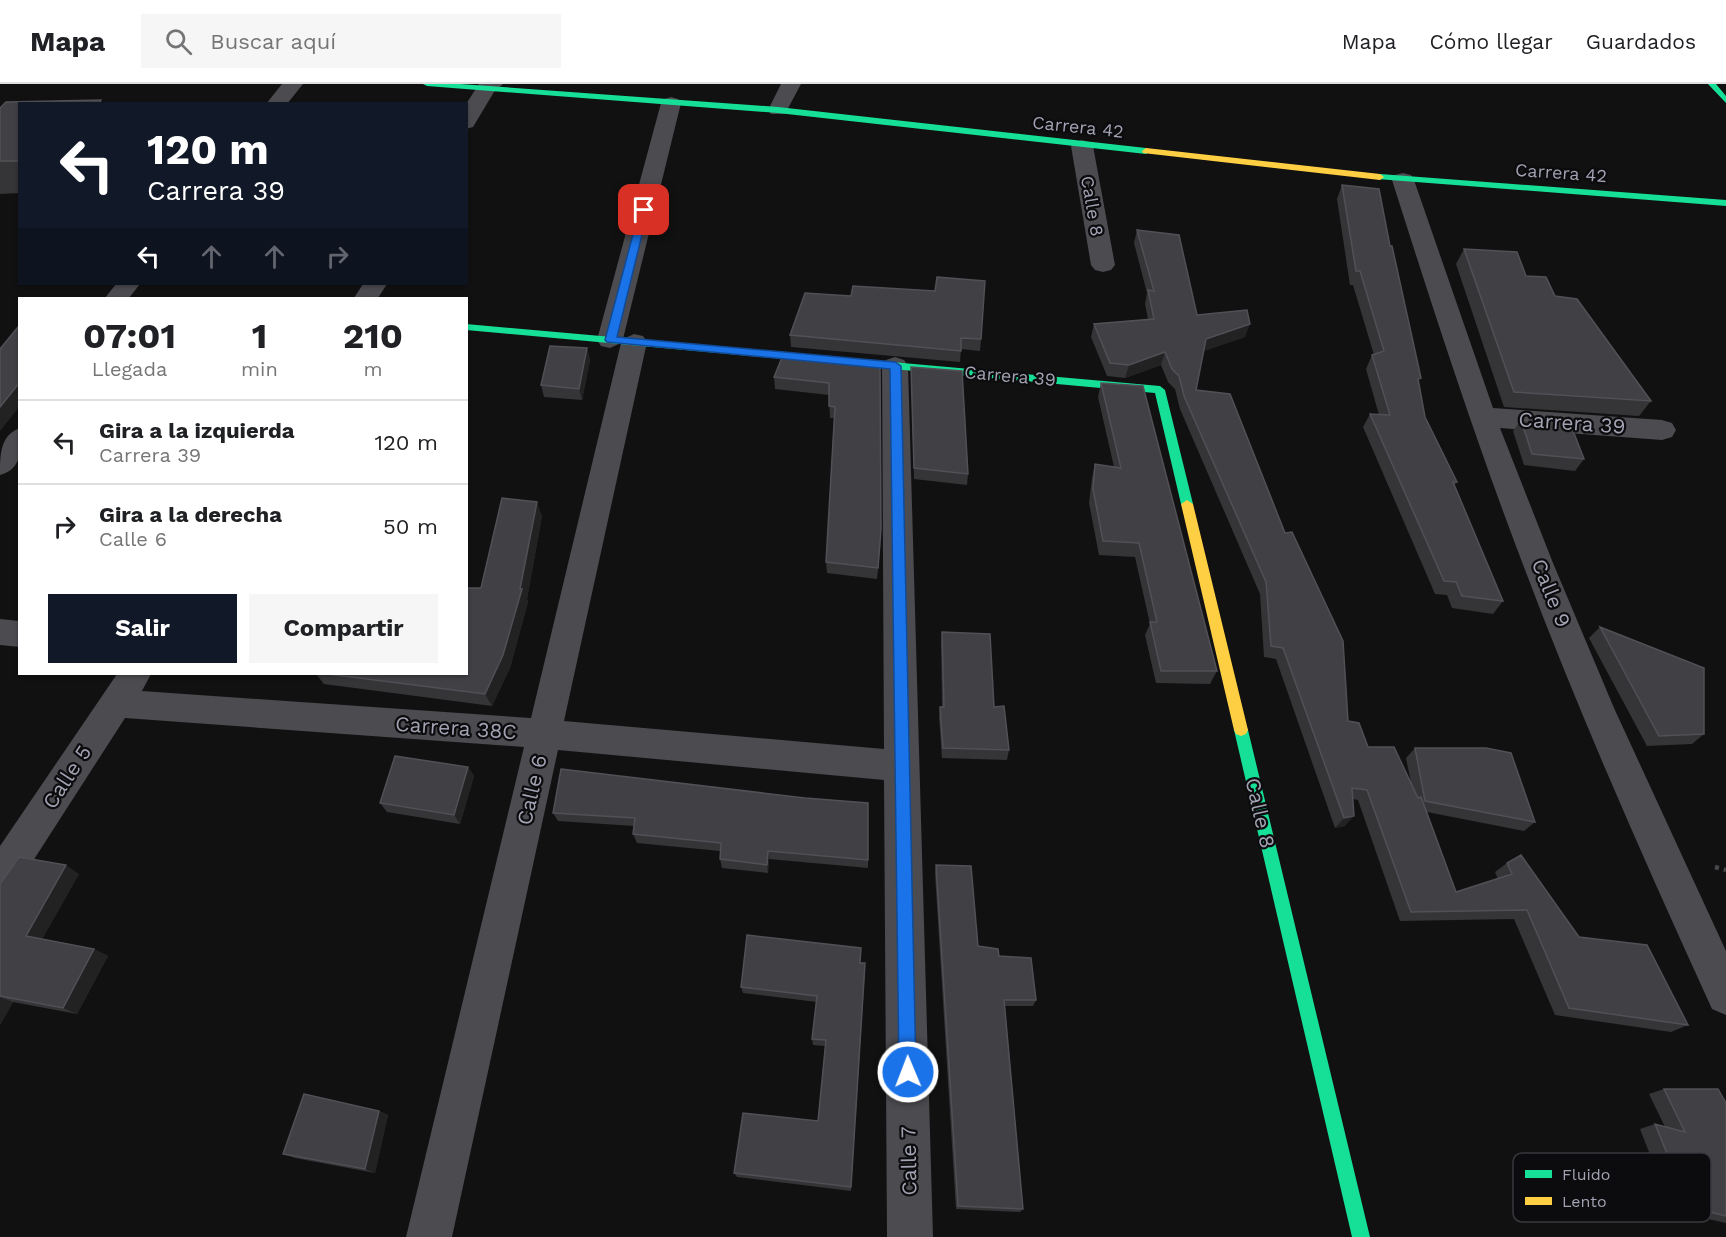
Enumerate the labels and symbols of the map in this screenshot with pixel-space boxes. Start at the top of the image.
street label: Carrera 42 [1031,111,1125,142]
street label: Carrera 42 [1515,159,1608,186]
street label: Calle 8 [1077,174,1108,238]
pin [618,184,669,235]
street label: Carrera 39 [963,361,1057,390]
street label: Carrera 39 [1518,406,1626,439]
street label: Calle 9 [1527,555,1576,631]
street label: Carrera 38C [394,711,518,744]
street label: Calle 5 [37,740,96,813]
street label: Calle 6 [511,752,552,827]
street label: Calle 8 [1240,775,1281,850]
position arrow [876,1040,940,1104]
street label: Calle 7 [895,1126,922,1196]
legend [1513,1153,1711,1222]
text: Fluido [1562,1165,1610,1184]
text: Lento [1562,1192,1607,1211]

